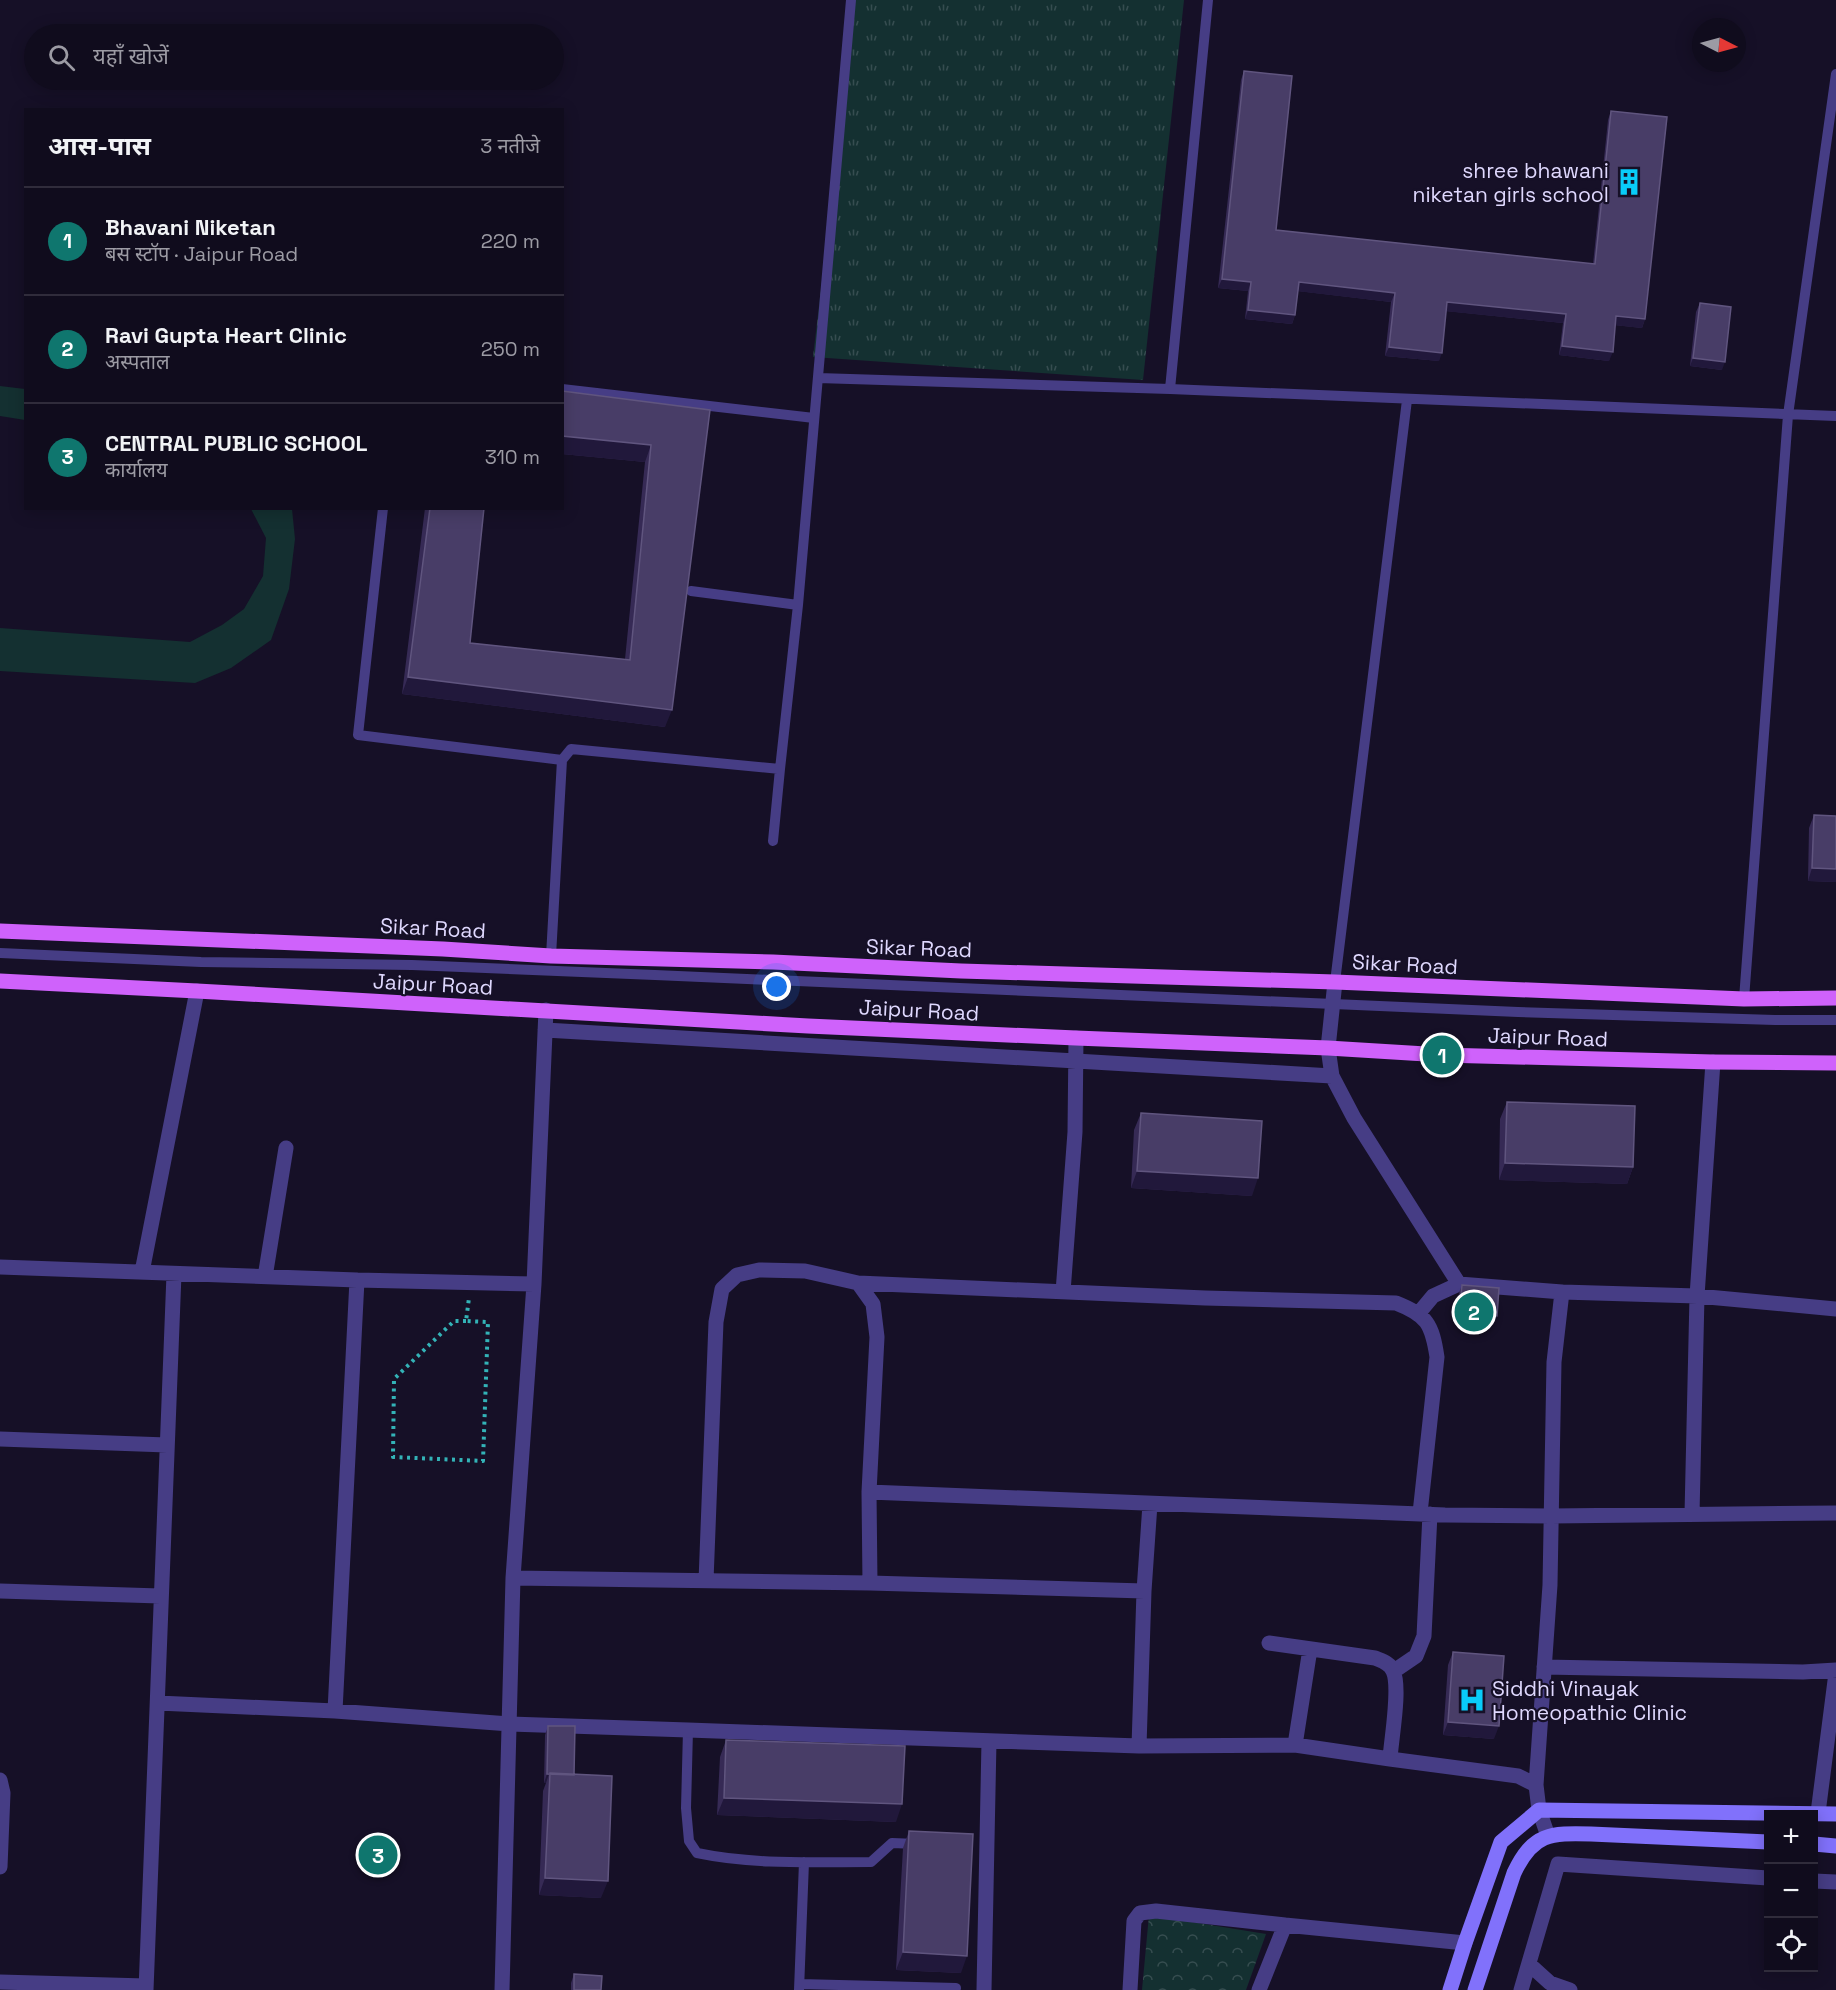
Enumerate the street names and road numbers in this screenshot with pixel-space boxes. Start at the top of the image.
street label: Sikar Road [379,912,487,944]
street label: Sikar Road [866,933,972,963]
street label: Sikar Road [1351,948,1459,980]
street label: Jaipur Road [372,967,494,1001]
street label: Jaipur Road [858,993,980,1027]
street label: Jaipur Road [1487,1021,1609,1053]

